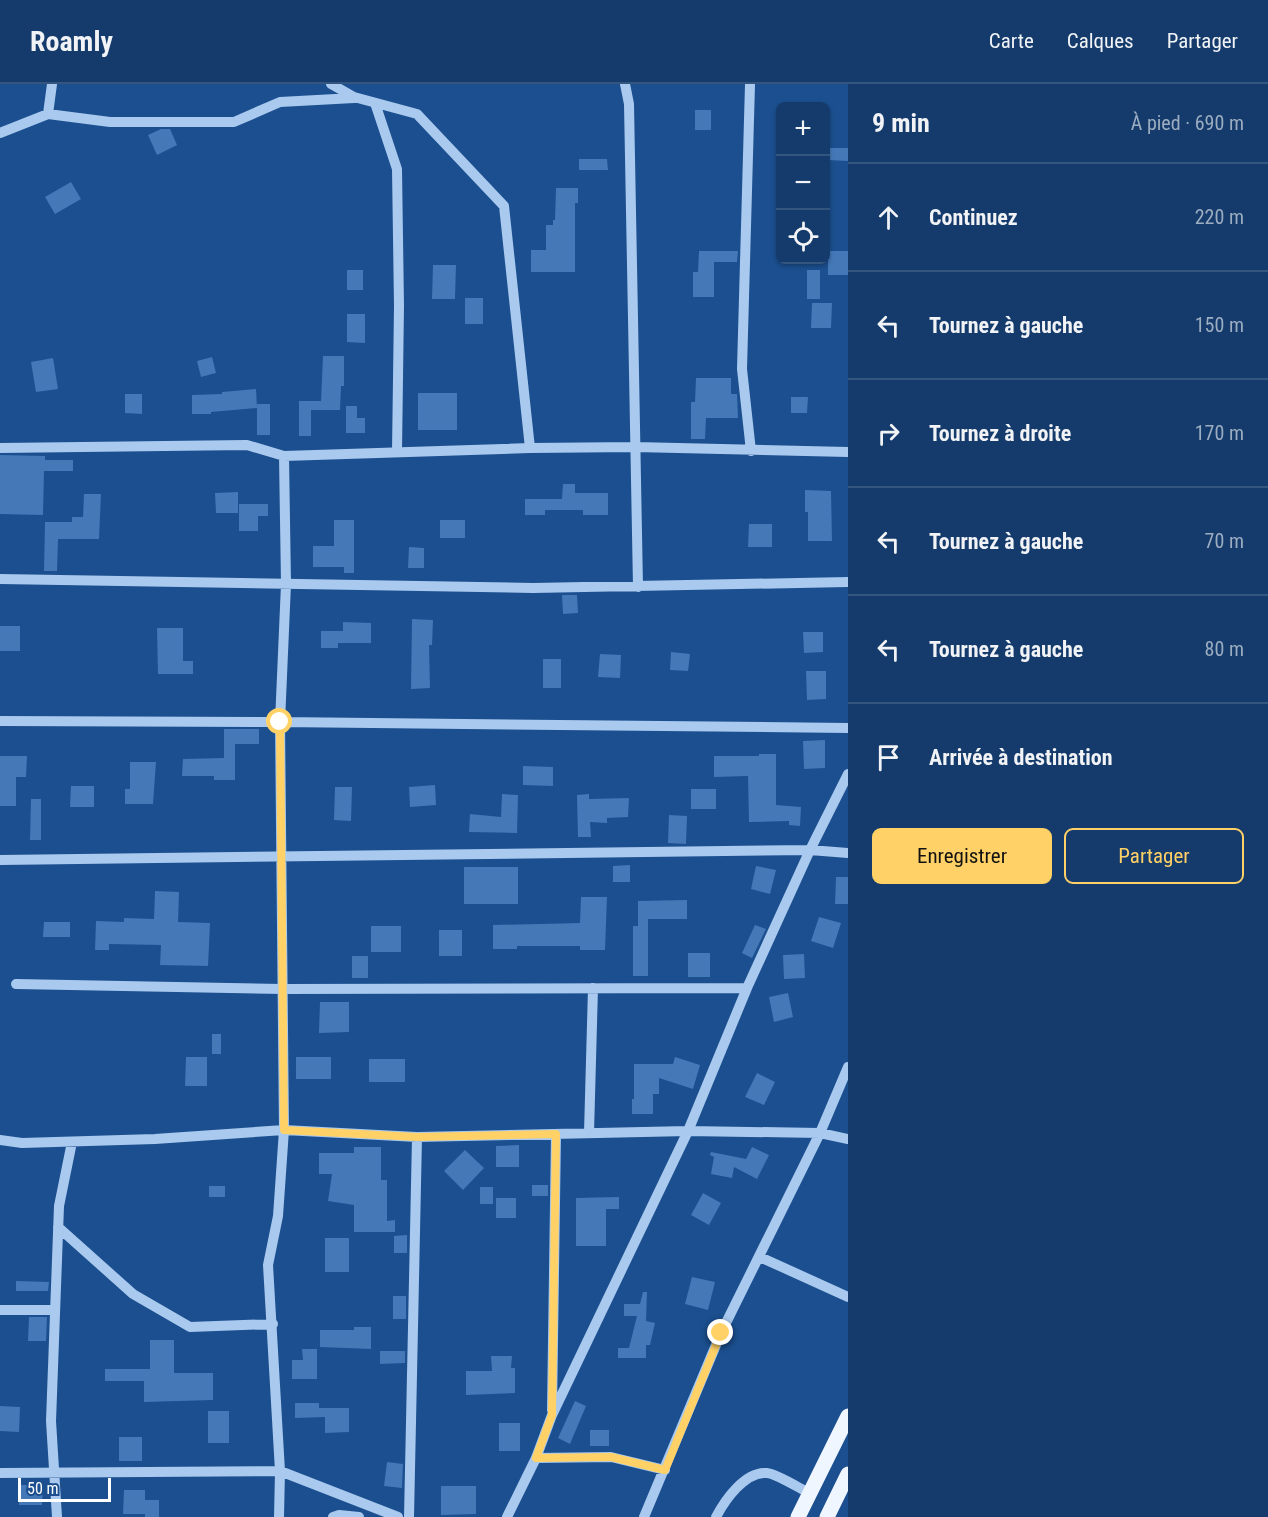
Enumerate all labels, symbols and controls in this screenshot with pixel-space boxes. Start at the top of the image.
text: Roamly [30,25,113,58]
text: Carte [989,29,1034,53]
text: Calques [1067,29,1134,53]
text: Partager [1167,29,1238,53]
map controls [776,102,830,264]
button: + [776,102,830,156]
text: 9 min [872,108,930,138]
text: À pied · 690 m [1131,111,1244,135]
button: − [776,156,830,210]
icon: ahead [872,201,905,234]
text: Continuez [929,205,1018,230]
text: 220 m [1195,205,1244,229]
button: locate [776,210,830,264]
icon: left [872,309,905,342]
text: Tournez à gauche [929,313,1083,338]
text: 150 m [1195,313,1244,337]
icon: right [872,417,905,450]
text: Tournez à droite [929,421,1071,446]
text: 170 m [1195,421,1244,445]
icon: left [872,525,905,558]
text: Tournez à gauche [929,529,1083,554]
text: 70 m [1205,529,1244,553]
icon: left [872,633,905,666]
text: Tournez à gauche [929,637,1083,662]
text: 80 m [1205,637,1244,661]
route start [266,708,292,734]
icon: arrive [872,741,905,774]
text: Arrivée à destination [929,745,1113,770]
button: Enregistrer [872,828,1052,884]
button: Partager [1064,828,1244,884]
route end [707,1319,733,1345]
scale bar [18,1475,111,1502]
text: 50 m [27,1479,59,1498]

